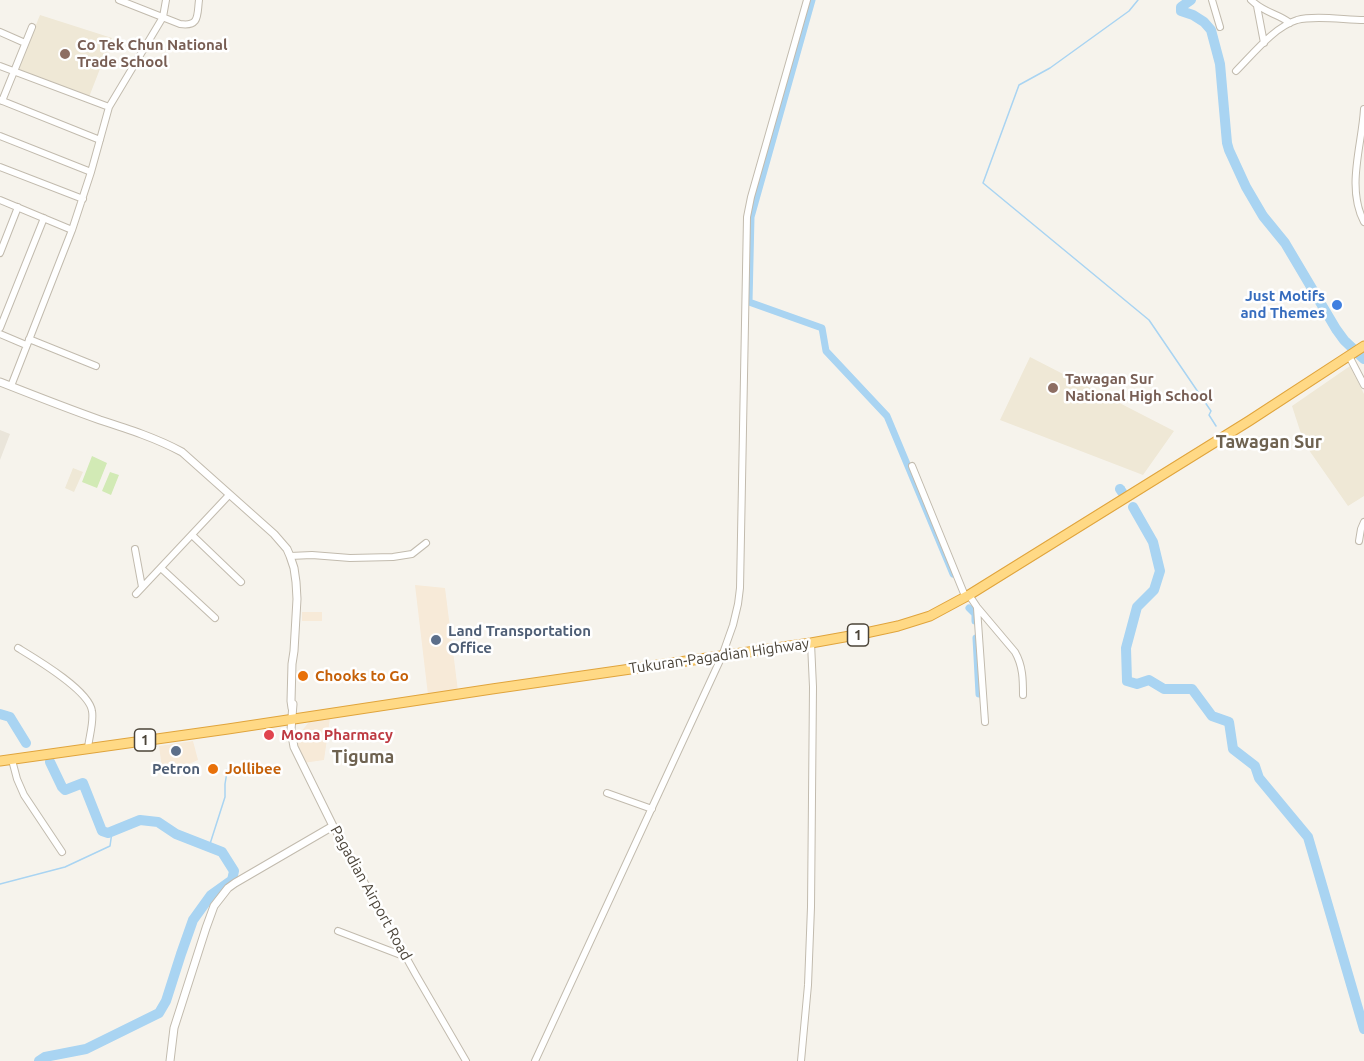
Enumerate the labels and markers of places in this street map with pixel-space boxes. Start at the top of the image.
place label: Co Tek Chun National Trade School [77,36,228,71]
marker: Co Tek Chun National Trade School [58,47,72,61]
place label: Just Motifs and Themes [1240,287,1325,322]
marker: Just Motifs and Themes [1330,298,1344,312]
place label: Tawagan Sur National High School [1065,370,1212,405]
marker: Tawagan Sur National High School [1046,381,1060,395]
place label: Land Transportation Office [448,622,591,657]
marker: Land Transportation Office [429,633,443,647]
place label: Chooks to Go [315,667,409,685]
marker: Chooks to Go [296,669,310,683]
place label: Mona Pharmacy [281,726,393,744]
marker: Mona Pharmacy [262,728,276,742]
marker: Petron [169,744,183,758]
place label: Petron [152,760,200,778]
place label: Jollibee [225,760,281,778]
marker: Jollibee [206,762,220,776]

